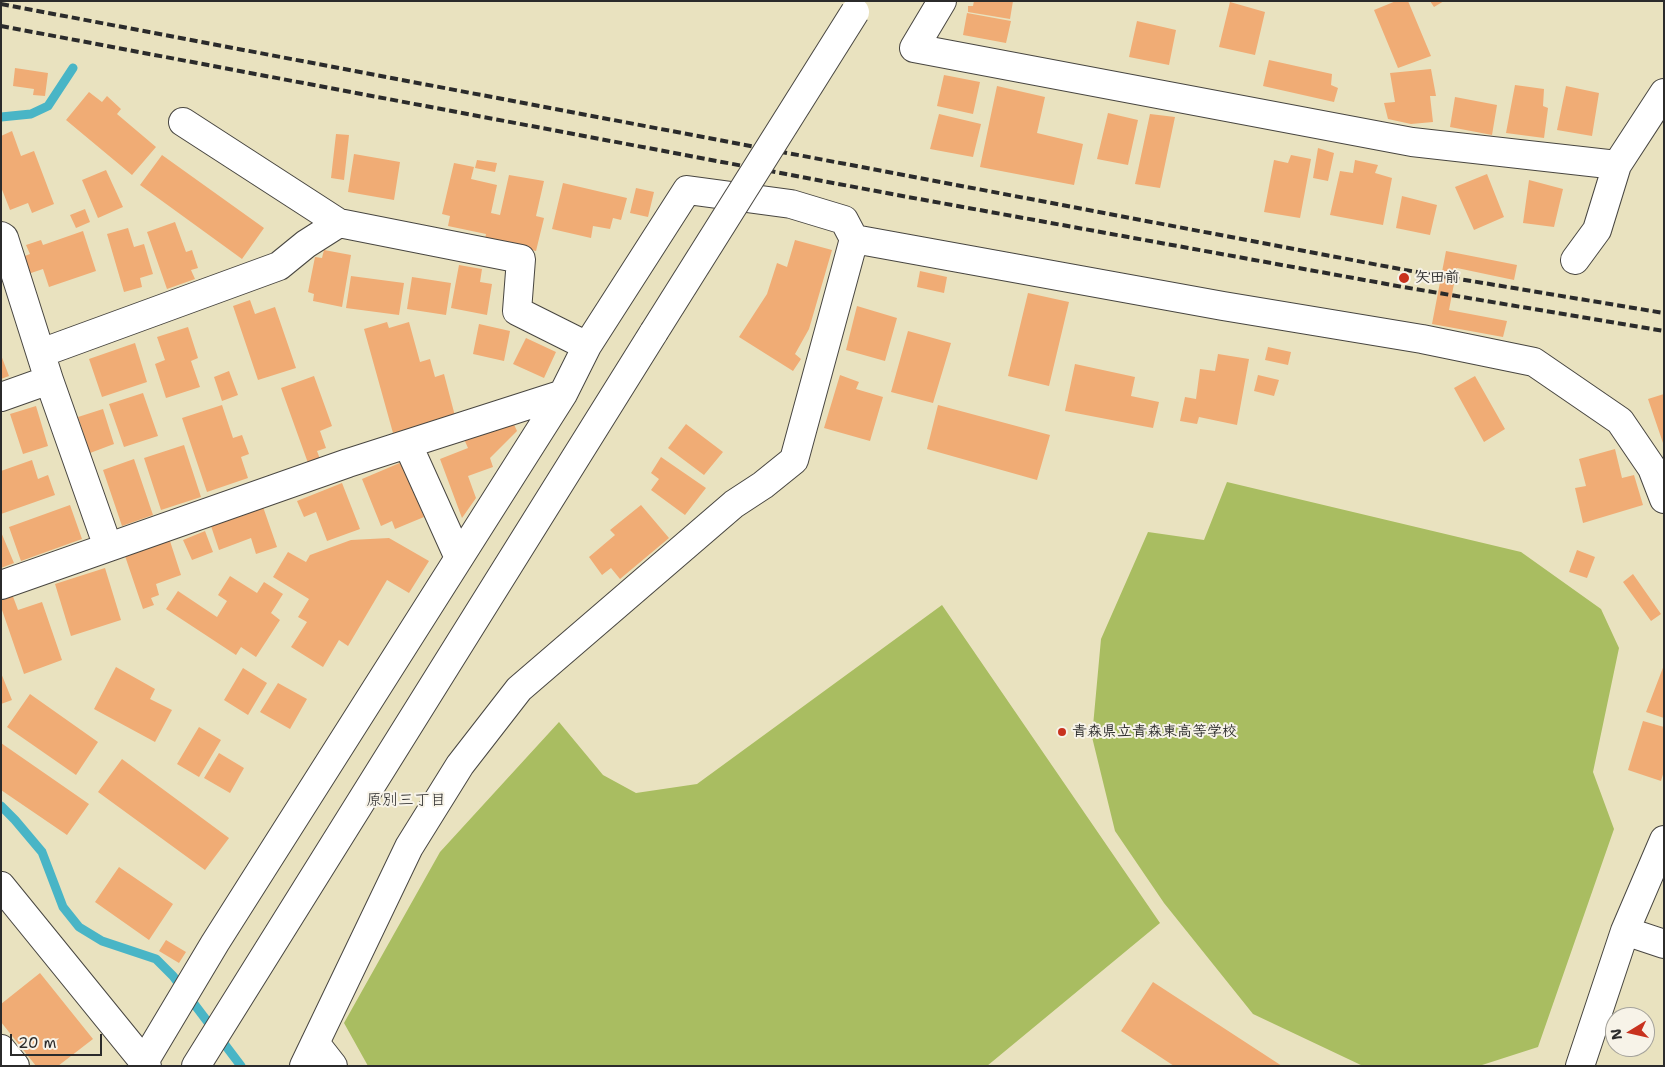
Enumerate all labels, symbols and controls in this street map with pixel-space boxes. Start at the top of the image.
place label: 矢田前 [1415,269,1460,287]
marker: 矢田前 [1397,271,1411,285]
place label: 青森県立青森東高等学校 [1072,723,1237,741]
marker: 青森県立青森東高等学校 [1056,726,1068,738]
district label: 原別三丁目 [366,791,446,811]
north arrow [1605,1007,1655,1057]
scale bar [12,1024,105,1056]
text: N [1606,1027,1626,1041]
text: 20 m [18,1033,57,1053]

